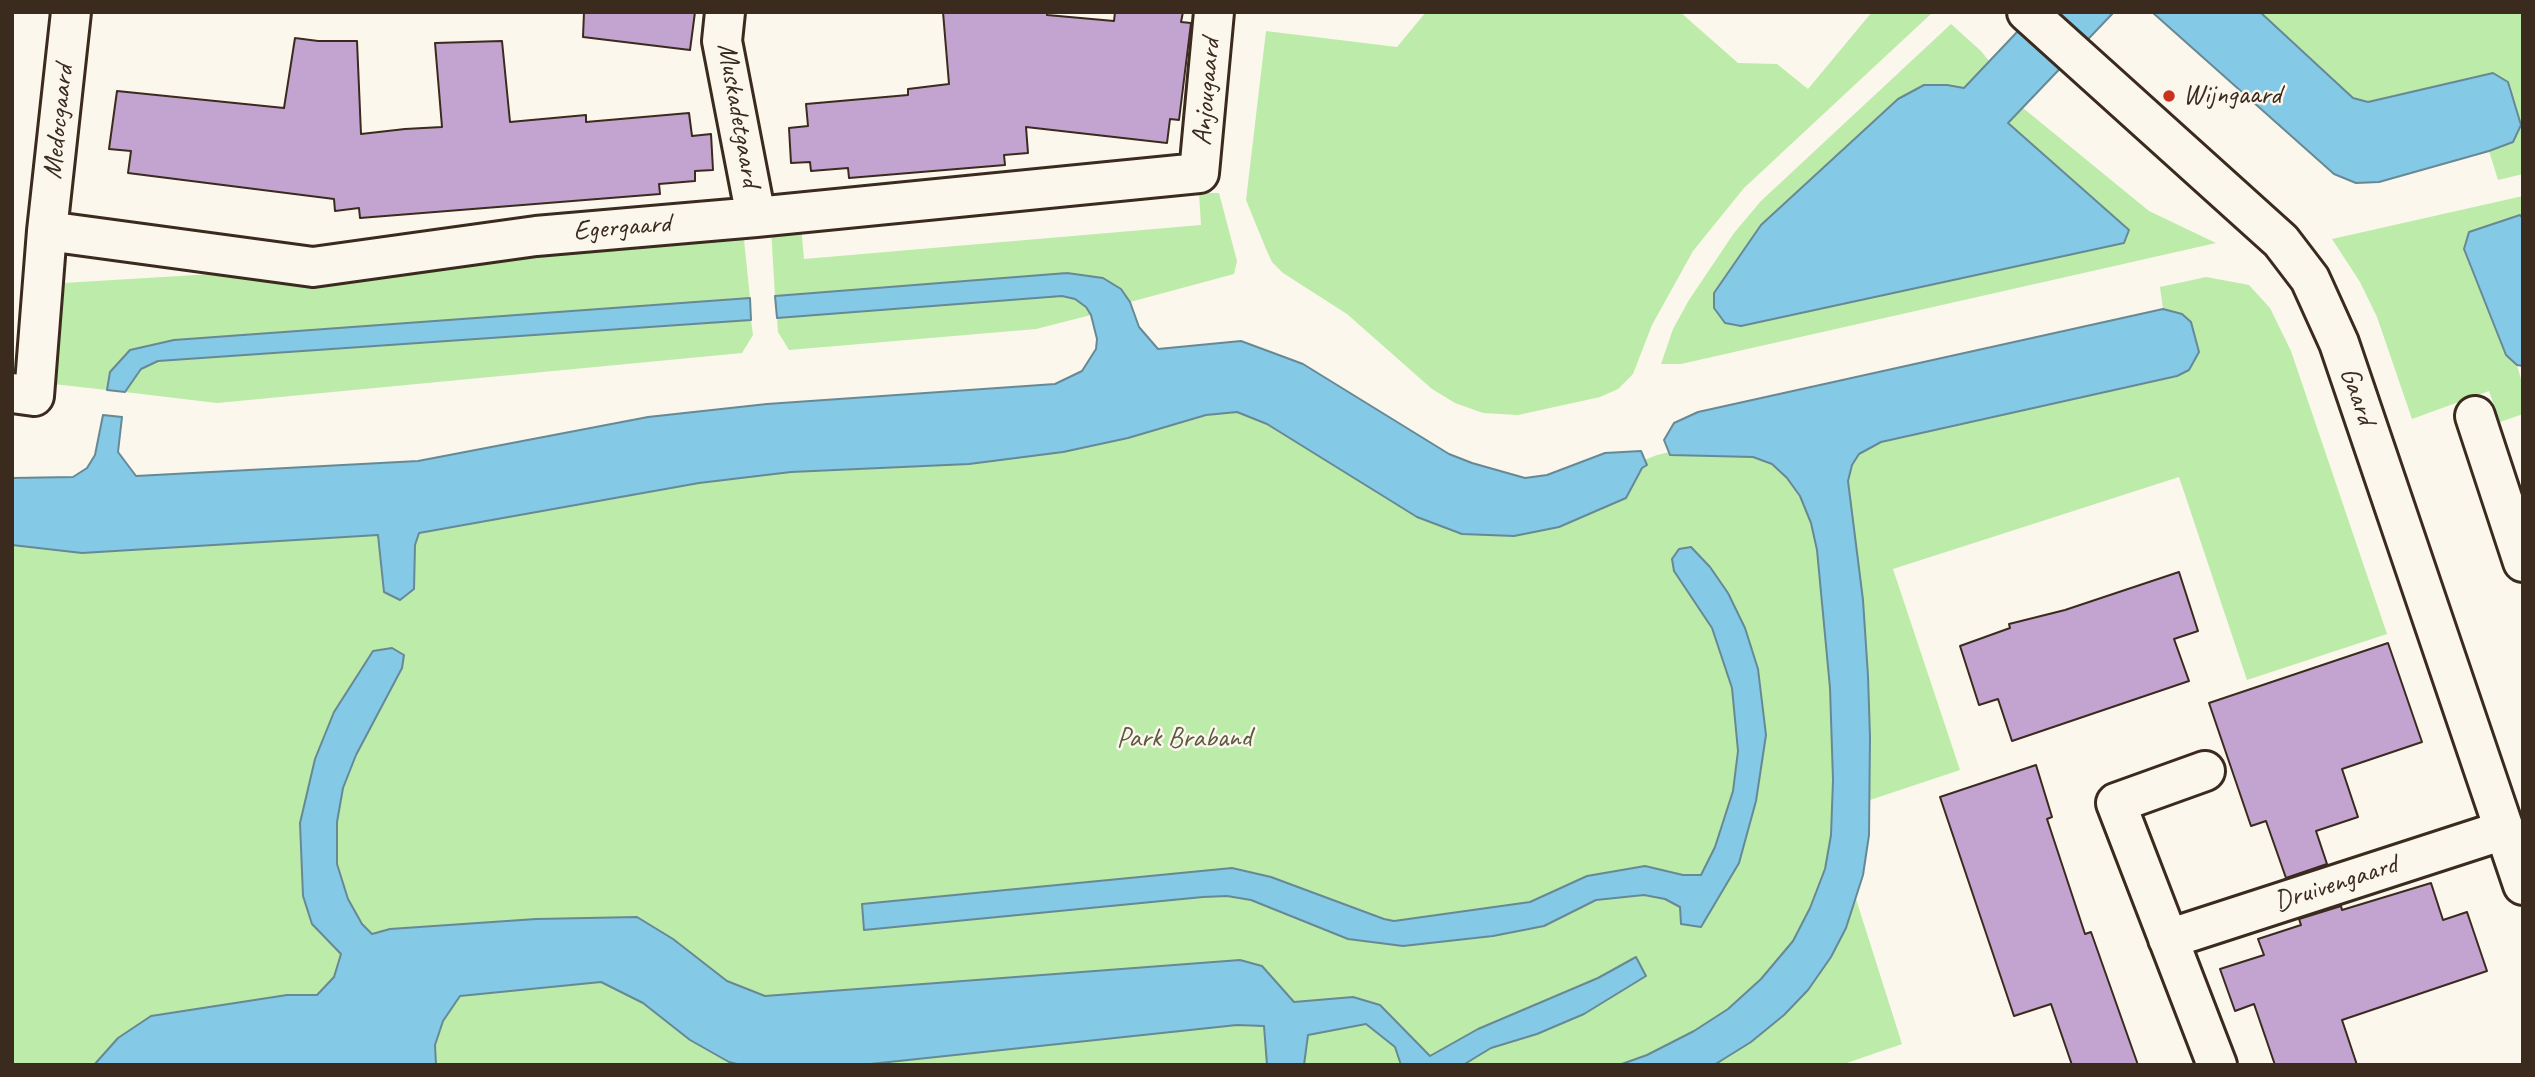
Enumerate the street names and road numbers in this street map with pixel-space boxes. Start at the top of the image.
street label: Anjougaard [1186,37,1228,147]
street label: Muskadetgaard [709,41,767,189]
street label: Medocgaard [36,63,82,181]
street label: Egergaard [572,207,672,249]
street label: Gaard [2332,363,2382,429]
street label: Druivengaard [2270,848,2402,920]

